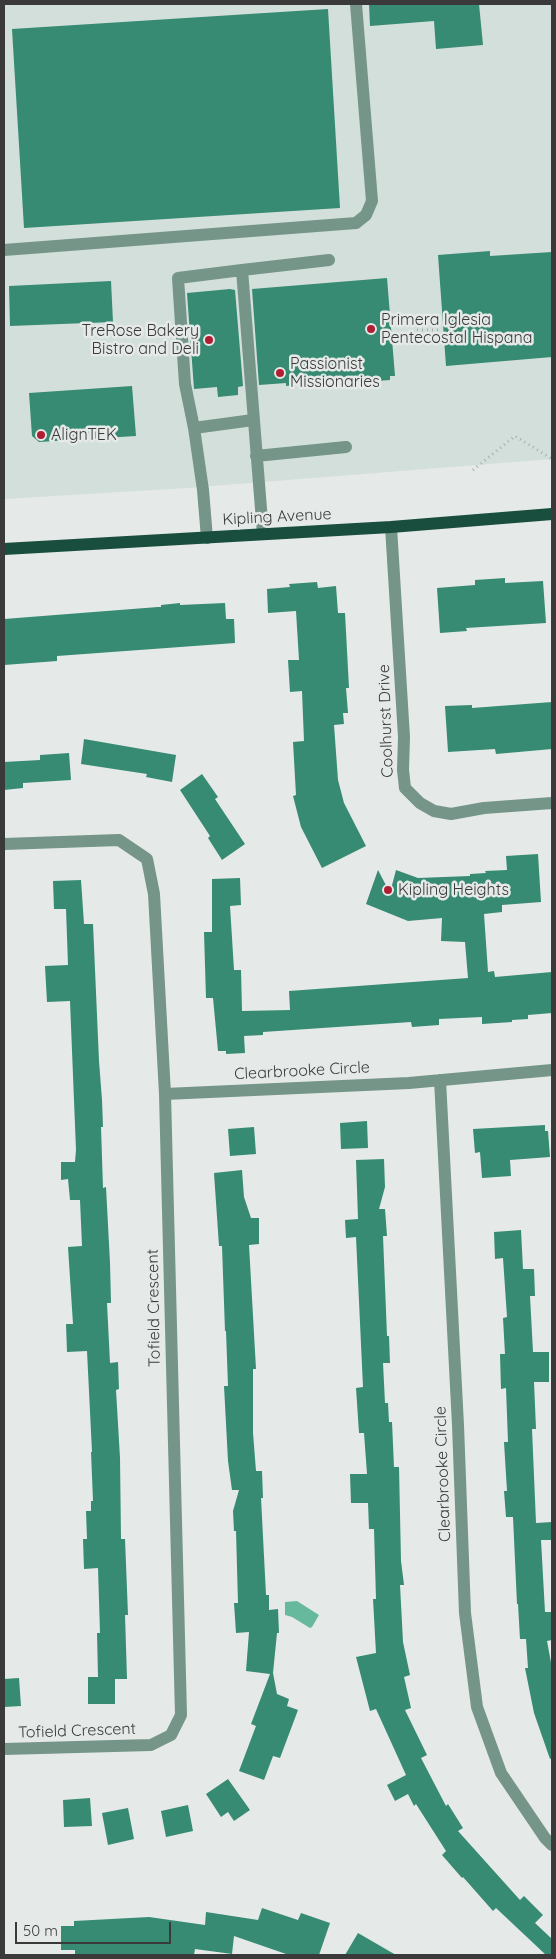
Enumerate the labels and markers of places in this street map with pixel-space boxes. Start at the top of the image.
place label: Primera Iglesia Pentecostal Hispana [381,310,532,348]
place label: TreRose Bakery Bistro and Deli [82,321,199,359]
marker: Primera Iglesia Pentecostal Hispana [365,323,377,335]
marker: TreRose Bakery Bistro and Deli [203,334,215,346]
place label: Passionist Missionaries [290,354,380,392]
marker: Passionist Missionaries [274,367,286,379]
place label: AlignTEK [51,425,117,445]
marker: AlignTEK [35,429,47,441]
place label: Kipling Heights [398,880,509,900]
marker: Kipling Heights [382,884,394,896]

